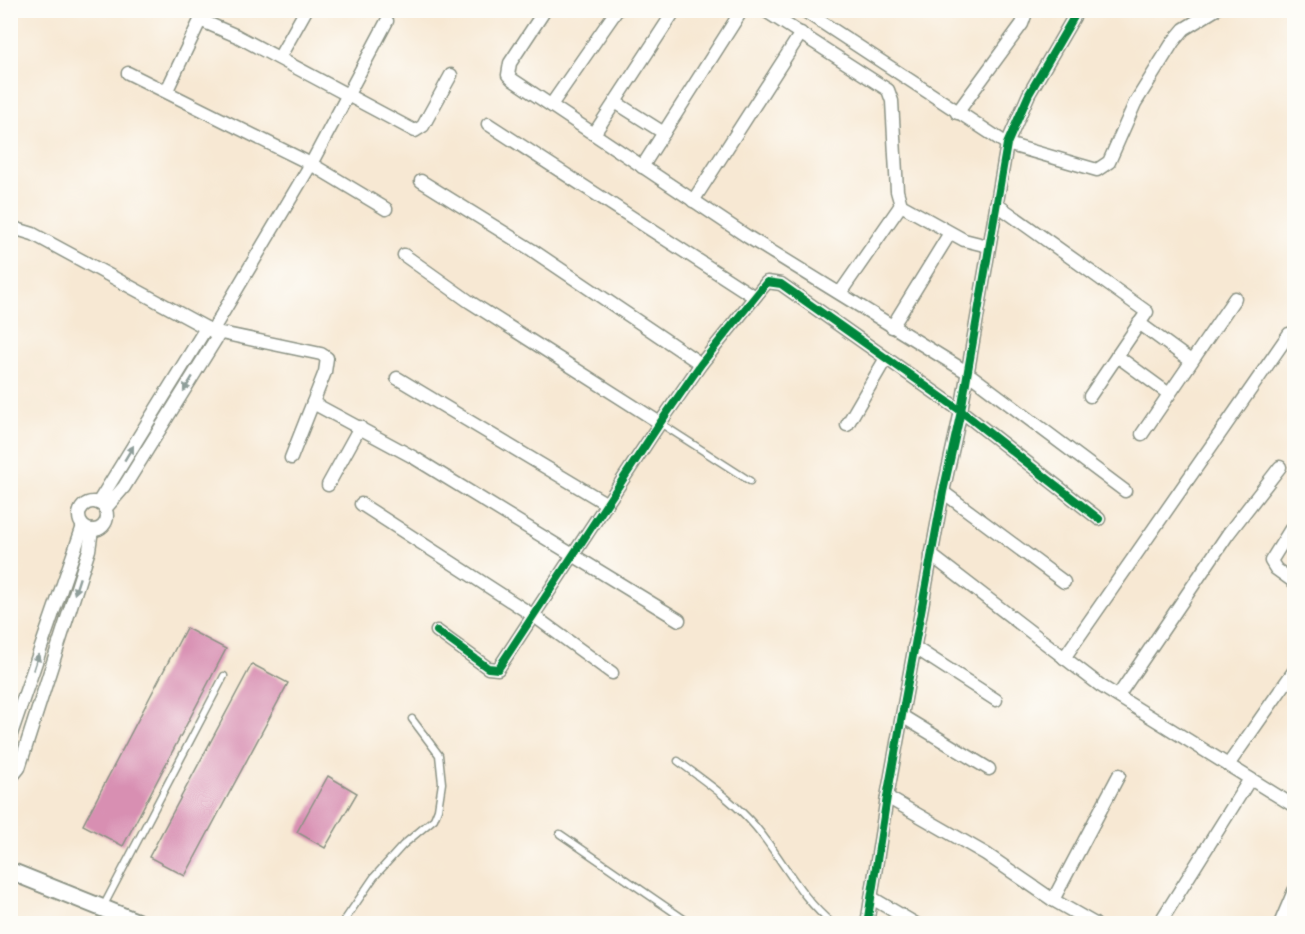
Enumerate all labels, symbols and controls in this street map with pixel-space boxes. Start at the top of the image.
one-way arrow [183,375,194,392]
one-way arrow [123,445,134,461]
one-way arrow [72,577,81,595]
one-way arrow [31,653,41,671]

